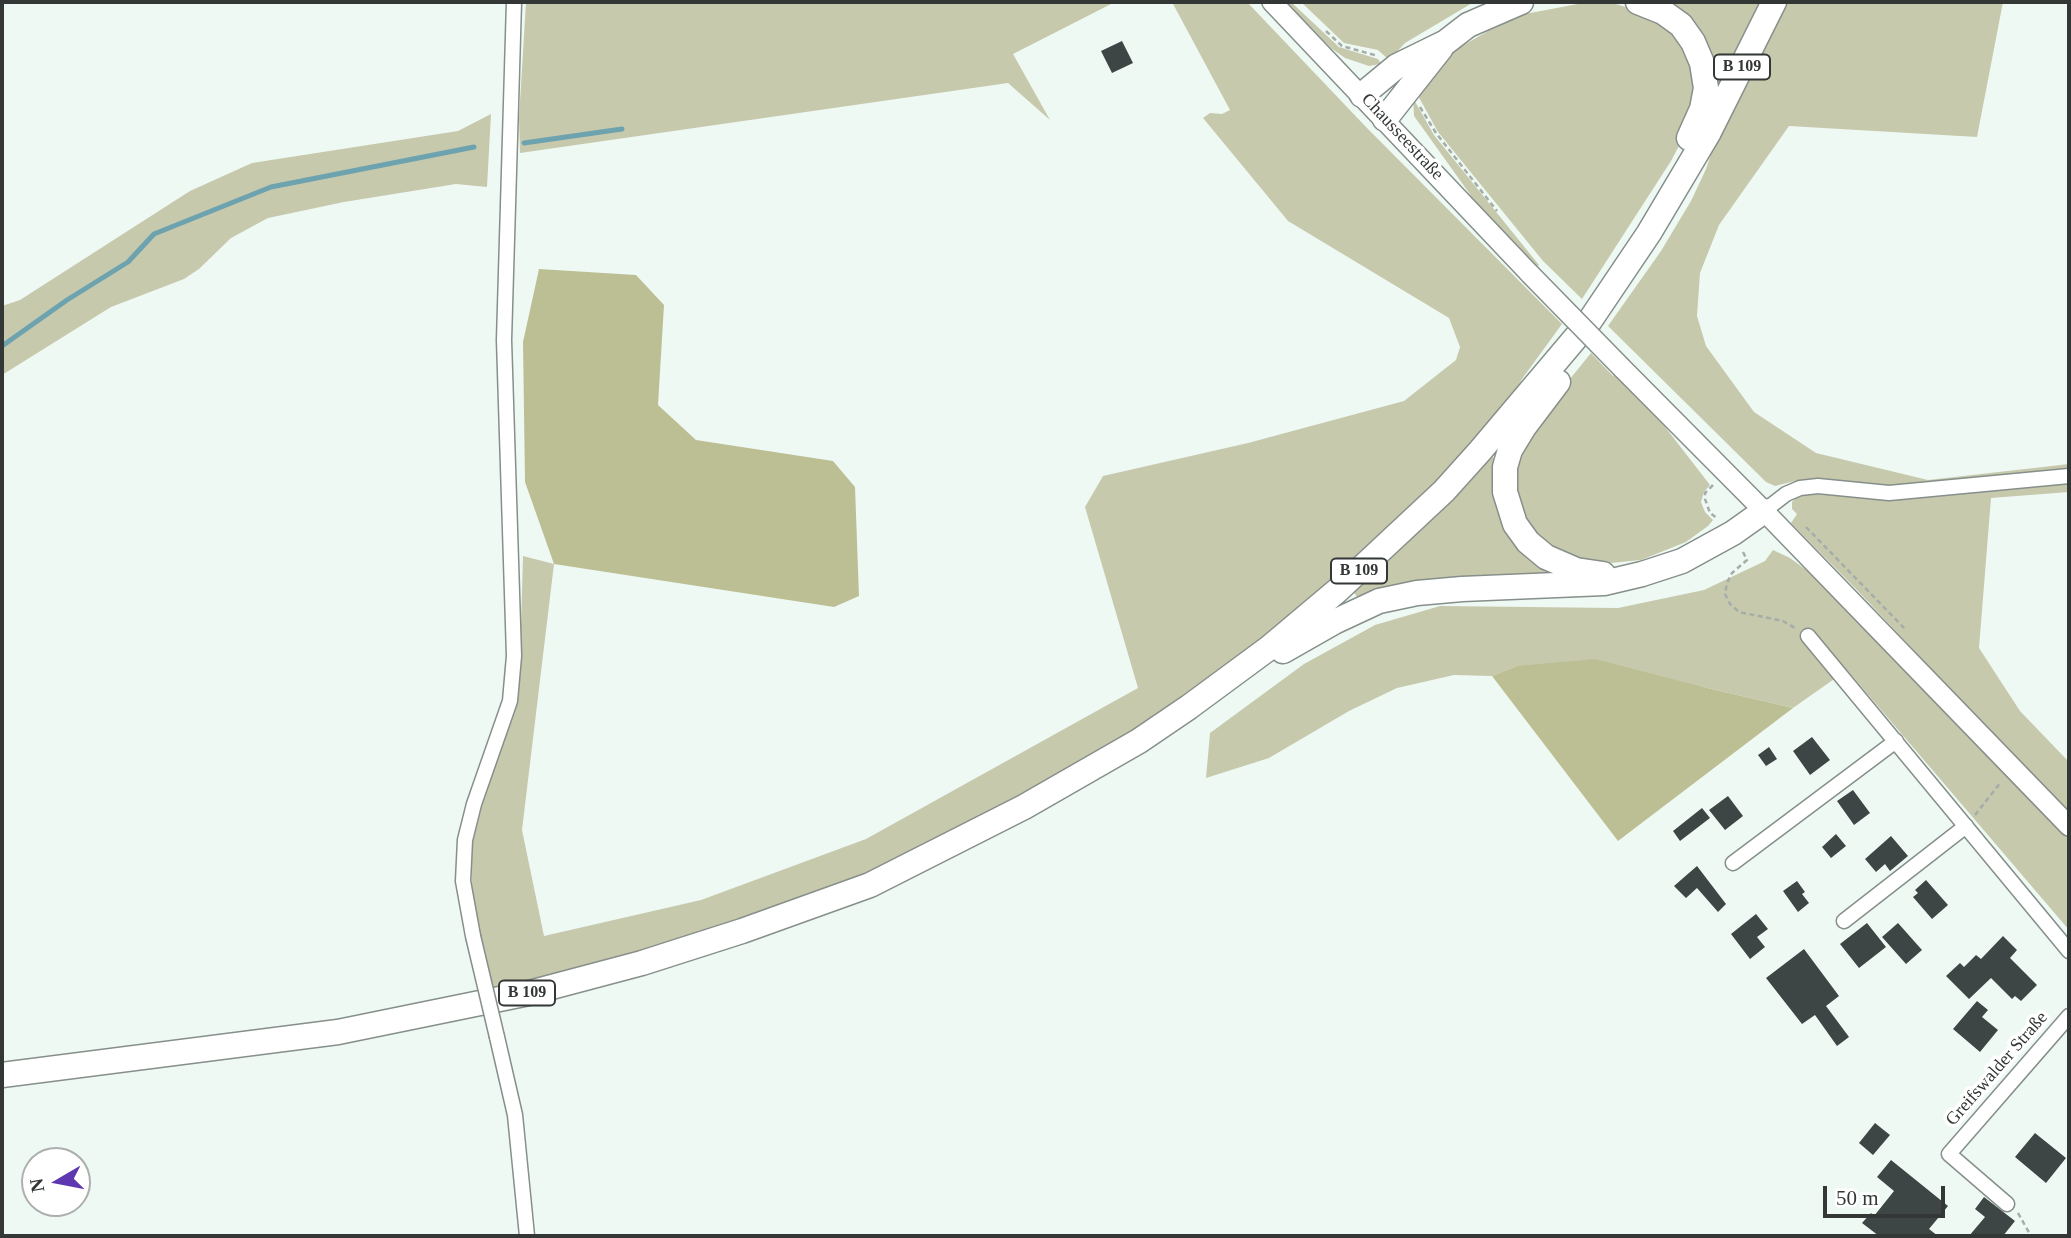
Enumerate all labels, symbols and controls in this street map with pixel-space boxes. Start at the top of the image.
road number: B 109 [1714,54,1770,80]
street label: Chausseestraße [1356,89,1448,185]
road number: B 109 [1331,558,1387,584]
road number: B 109 [499,981,555,1006]
street label: Greifswalder Straße [1941,1007,2053,1131]
north arrow [21,1147,91,1217]
scale bar [1826,1172,1948,1216]
text: N [25,1177,48,1194]
text: 50 m [1836,1186,1879,1210]

